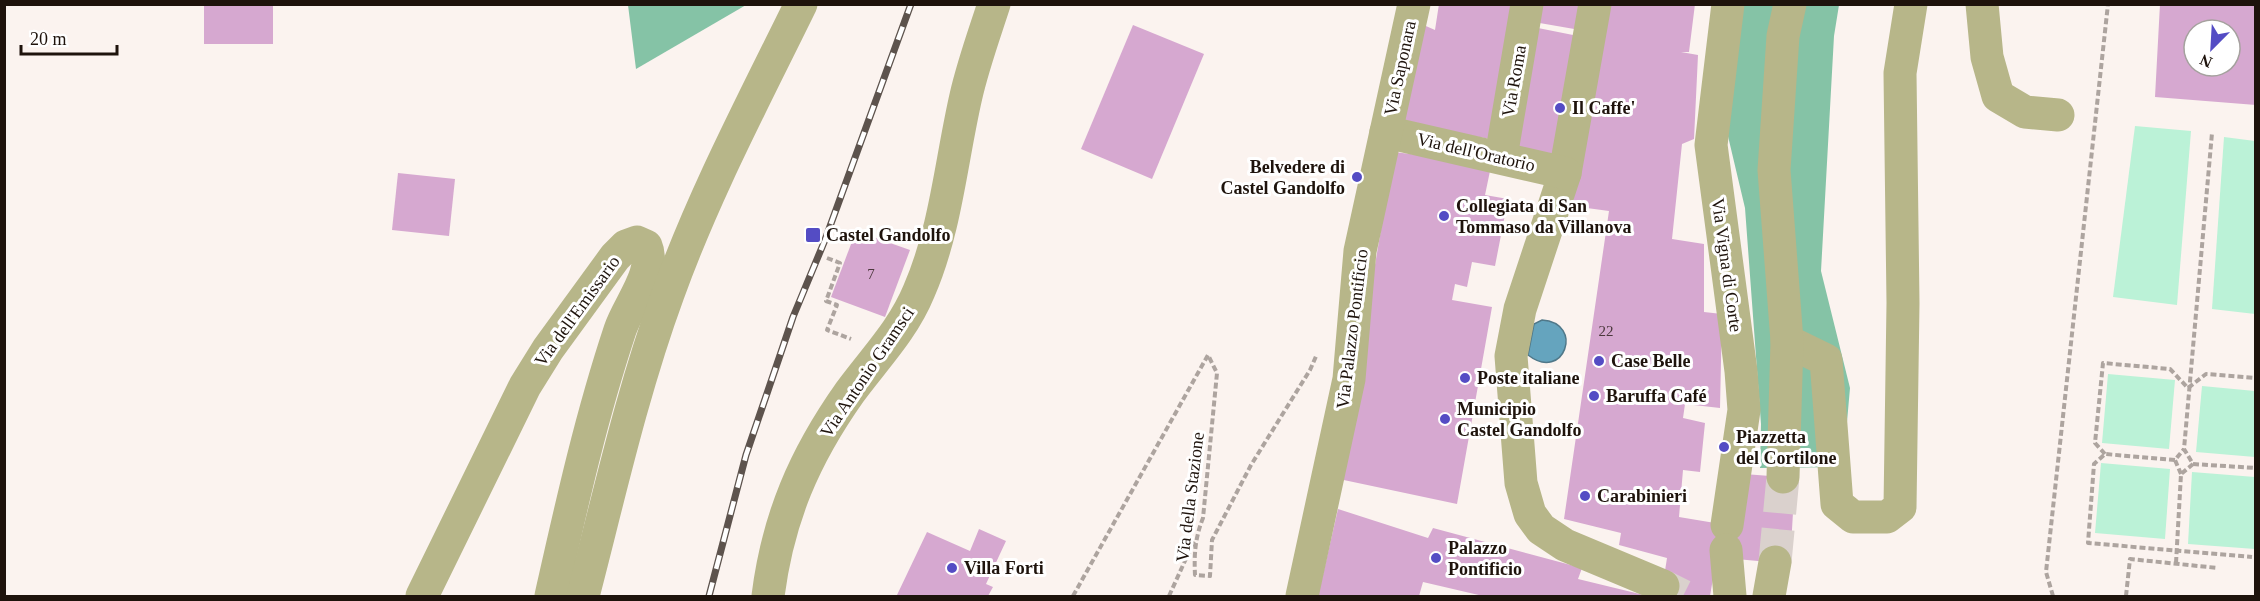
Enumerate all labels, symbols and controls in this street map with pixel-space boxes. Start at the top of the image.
scale bar [21,18,117,56]
north arrow [2182,18,2242,78]
street label: Via Saponara [1380,19,1420,117]
text: 20 m [30,29,67,49]
street label: Via Roma [1498,44,1530,118]
text: N [2197,51,2215,71]
place label: Il Caffe' [1572,98,1635,118]
marker: Il Caffe' [1553,101,1567,115]
street label: Via dell'Oratorio [1415,129,1537,175]
place label: Belvedere di Castel Gandolfo [1220,157,1345,198]
marker: Belvedere di Castel Gandolfo [1350,170,1364,184]
place label: Collegiata di San Tommaso da Villanova [1456,196,1631,237]
street label: Via Vigna di Corte [1708,197,1746,333]
marker: Collegiata di San Tommaso da Villanova [1437,209,1451,223]
place label: Castel Gandolfo [826,225,951,245]
marker: Castel Gandolfo [804,226,822,244]
street label: Via Palazzo Pontificio [1332,248,1372,410]
street label: Via dell'Emissario [530,252,624,370]
house number: 7 [867,266,875,282]
street label: Via Antonio Gramsci [816,303,918,441]
house number: 22 [1599,323,1614,339]
place label: Case Belle [1611,351,1690,371]
marker: Case Belle [1592,354,1606,368]
place label: Poste italiane [1477,368,1579,388]
marker: Poste italiane [1458,371,1472,385]
place label: Baruffa Café [1606,386,1706,406]
marker: Baruffa Café [1587,389,1601,403]
place label: Municipio Castel Gandolfo [1457,399,1582,440]
marker: Municipio Castel Gandolfo [1438,412,1452,426]
place label: Piazzetta del Cortilone [1736,427,1837,468]
street label: Via della Stazione [1172,431,1208,563]
marker: Piazzetta del Cortilone [1717,440,1731,454]
place label: Carabinieri [1597,486,1687,506]
marker: Carabinieri [1578,489,1592,503]
place label: Palazzo Pontificio [1448,538,1522,579]
marker: Palazzo Pontificio [1429,551,1443,565]
place label: Villa Forti [964,558,1044,578]
marker: Villa Forti [945,561,959,575]

